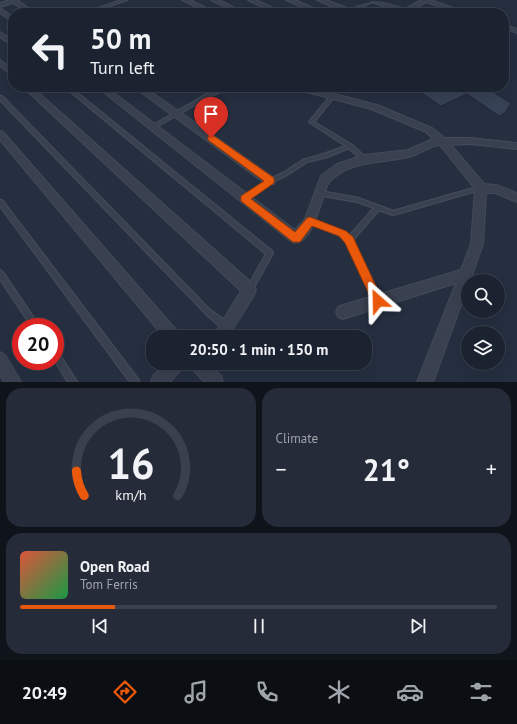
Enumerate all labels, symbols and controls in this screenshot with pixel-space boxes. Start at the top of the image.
text: 50 m [90,20,151,57]
icon: left [24,24,76,76]
text: Turn left [90,56,155,79]
pin [194,97,228,138]
icon: arrive [200,103,222,125]
map controls [461,274,505,370]
button: search [461,274,505,318]
position arrow [357,280,399,322]
speed limit sign: 20 [12,318,64,370]
button: layers [461,326,505,370]
text: 20:50 · 1 min · 150 m [190,340,328,359]
text: Climate [276,430,318,447]
text: 16 [107,436,154,489]
text: 21° [363,450,410,489]
text: − [276,455,287,483]
text: + [486,455,497,483]
text: km/h [115,484,146,503]
text: Open Road [80,557,150,576]
text: Tom Ferris [80,576,138,593]
icon: previous [89,615,111,637]
icon: pause [248,615,270,637]
icon: next [407,615,429,637]
icon: directions [111,678,139,706]
icon: music [182,678,210,706]
icon: phone [253,678,281,706]
icon: climate [325,678,353,706]
icon: car [396,678,424,706]
icon: filters [467,678,495,706]
text: 20:49 [22,681,67,704]

